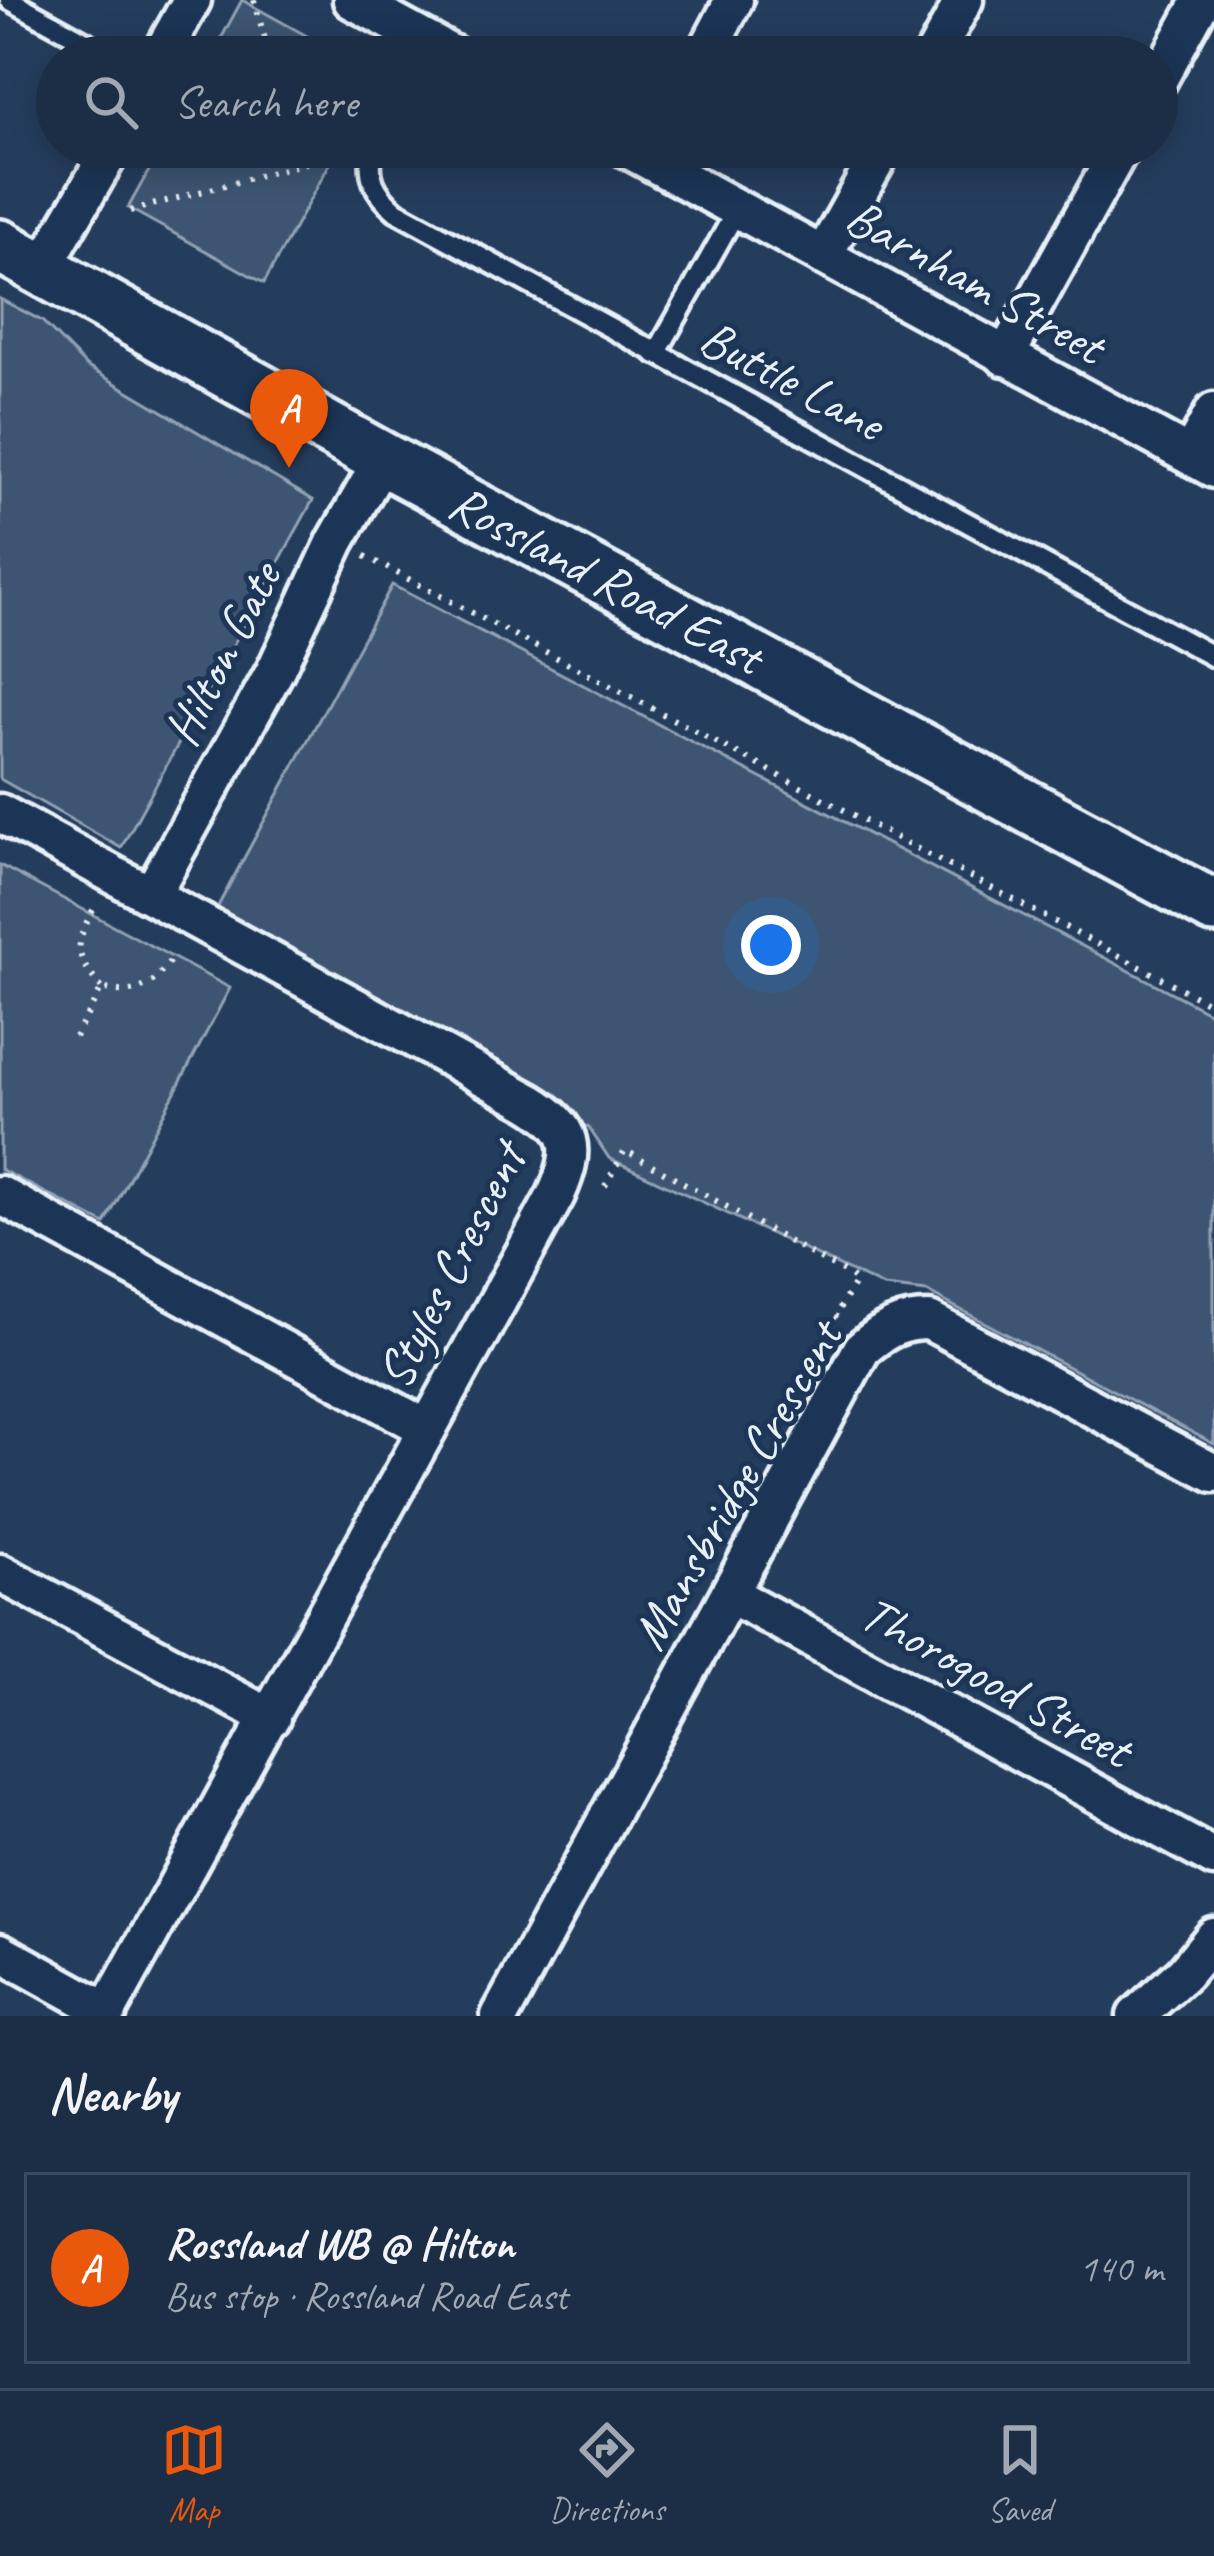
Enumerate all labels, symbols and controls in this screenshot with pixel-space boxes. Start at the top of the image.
search box [36,36,1178,168]
icon: search [78,69,144,135]
text: Search here [174,74,357,131]
street label: Barnham Street [835,184,1119,380]
street label: Buttle Lane [689,305,898,457]
pin: A [250,369,328,468]
street label: Rossland Road East [439,470,778,691]
street label: Hilton Gate [149,549,297,756]
your location [741,915,801,975]
street label: Styles Crescent [362,1128,543,1399]
street label: Mansbridge Crescent [616,1305,858,1660]
street label: Thorogood Street [850,1581,1147,1784]
text: Nearby [48,2062,176,2126]
text: Rossland WB @ Hilton [165,2215,514,2272]
text: A [80,2244,100,2293]
text: 140 m [1079,2244,1163,2293]
text: Bus stop · Rossland Road East [165,2272,567,2321]
tab: Map [161,2417,227,2531]
tab: Directions [550,2417,664,2531]
tab: Saved [987,2417,1053,2531]

